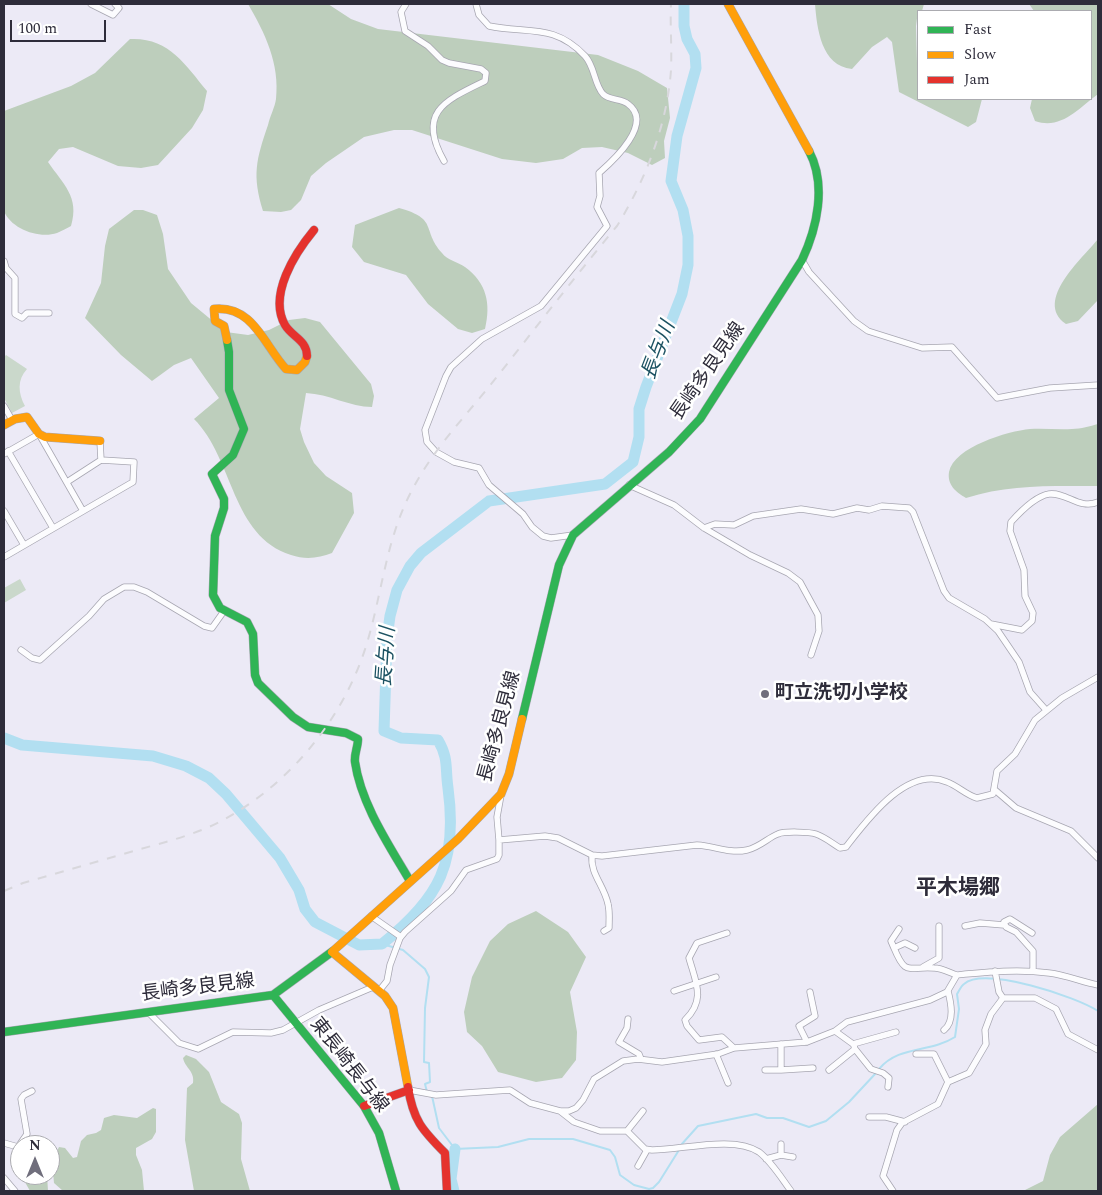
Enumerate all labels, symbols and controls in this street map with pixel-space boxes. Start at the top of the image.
scale bar [12,10,109,42]
legend [917,10,1092,100]
text: 100 m [18,17,57,40]
text: Fast [964,18,992,41]
text: Slow [964,43,996,66]
text: Jam [964,68,990,91]
water label: 長与川 [638,319,682,383]
street label: 長崎多良見線 [667,319,751,425]
water label: 長与川 [374,626,402,688]
street label: 長崎多良見線 [475,669,527,785]
place label: 町立洗切小学校 [775,683,908,705]
marker: 町立洗切小学校 [759,688,771,700]
district label: 平木場郷 [916,877,1000,903]
street label: 長崎多良見線 [140,971,256,1007]
street label: 東長崎長与線 [304,1014,392,1118]
north arrow [10,1135,60,1185]
text: N [29,1135,41,1156]

